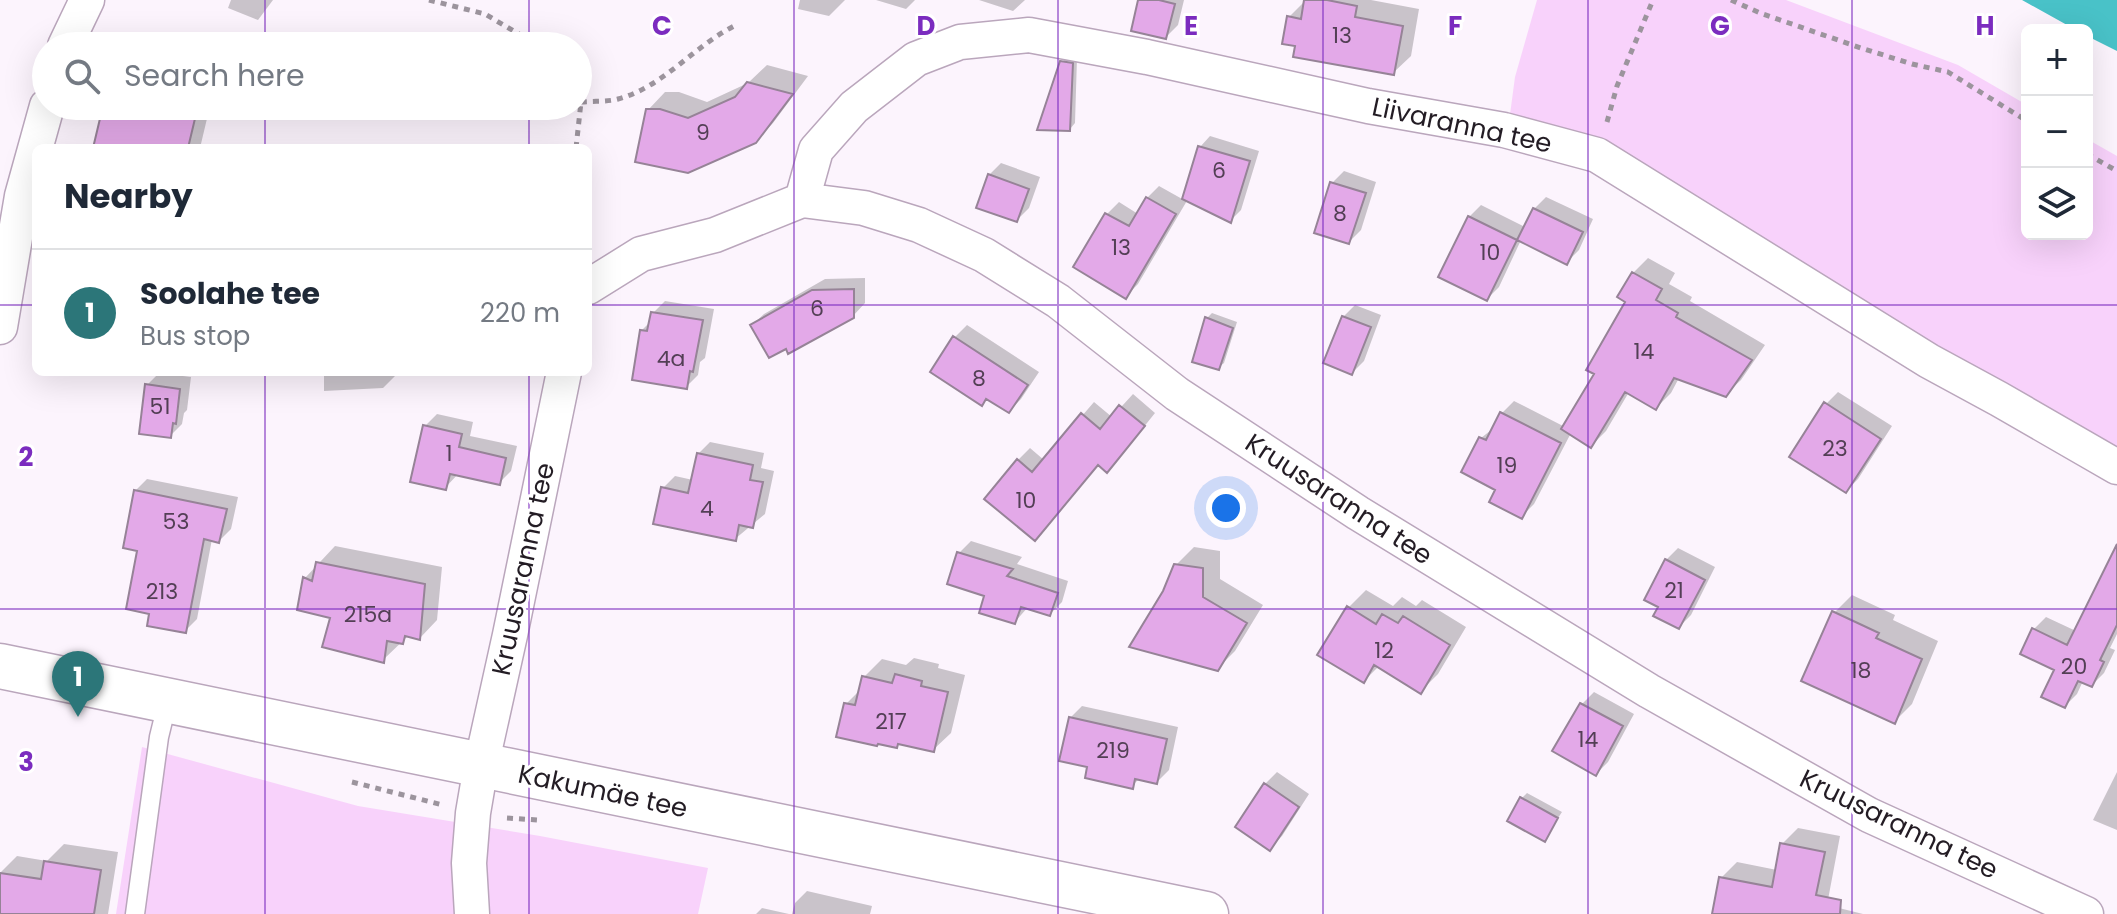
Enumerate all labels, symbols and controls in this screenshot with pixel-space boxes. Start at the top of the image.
text: C [652,8,672,44]
text: D [917,8,936,44]
text: E [1184,8,1198,44]
text: F [1448,8,1462,44]
text: G [1710,8,1730,44]
text: H [1975,8,1995,44]
house number: 13 [1332,20,1352,51]
map controls [2021,24,2093,240]
button: + [2021,24,2093,96]
search box [32,32,592,120]
icon: search [60,54,104,98]
text: Search here [124,54,305,97]
street label: Liivaranna tee [1369,88,1555,162]
button: − [2021,96,2093,168]
house number: 9 [696,117,710,148]
house number: 6 [1212,155,1226,186]
button: layers [2021,168,2093,240]
text: Nearby [64,172,193,220]
house number: 8 [1333,198,1347,229]
house number: 13 [1111,232,1131,263]
house number: 10 [1480,237,1500,268]
text: Soolahe tee [140,272,320,315]
house number: 6 [810,293,824,324]
text: 1 [85,295,95,331]
text: 220 m [480,295,560,331]
text: Bus stop [140,318,250,354]
house number: 14 [1634,336,1655,367]
house number: 4a [657,343,685,374]
house number: 8 [972,363,986,394]
house number: 51 [150,391,170,422]
street label: Kruusaranna tee [1238,425,1440,573]
house number: 23 [1822,433,1848,464]
house number: 1 [445,438,453,469]
text: 2 [19,439,34,475]
house number: 19 [1497,450,1517,481]
street label: Kruusaranna tee [483,459,563,679]
house number: 10 [1016,485,1036,516]
your location [1206,488,1246,528]
house number: 4 [700,493,714,524]
house number: 53 [163,506,189,537]
house number: 21 [1664,575,1684,606]
house number: 213 [146,576,178,607]
house number: 215a [344,599,392,630]
house number: 12 [1374,635,1394,666]
pin: 1 [52,651,104,717]
house number: 20 [2061,651,2087,682]
house number: 18 [1851,655,1871,686]
house number: 217 [875,706,907,737]
house number: 14 [1578,724,1599,755]
house number: 219 [1096,735,1130,766]
text: 3 [18,744,34,780]
street label: Kakumäe tee [515,755,691,827]
street label: Kruusaranna tee [1794,760,2004,888]

